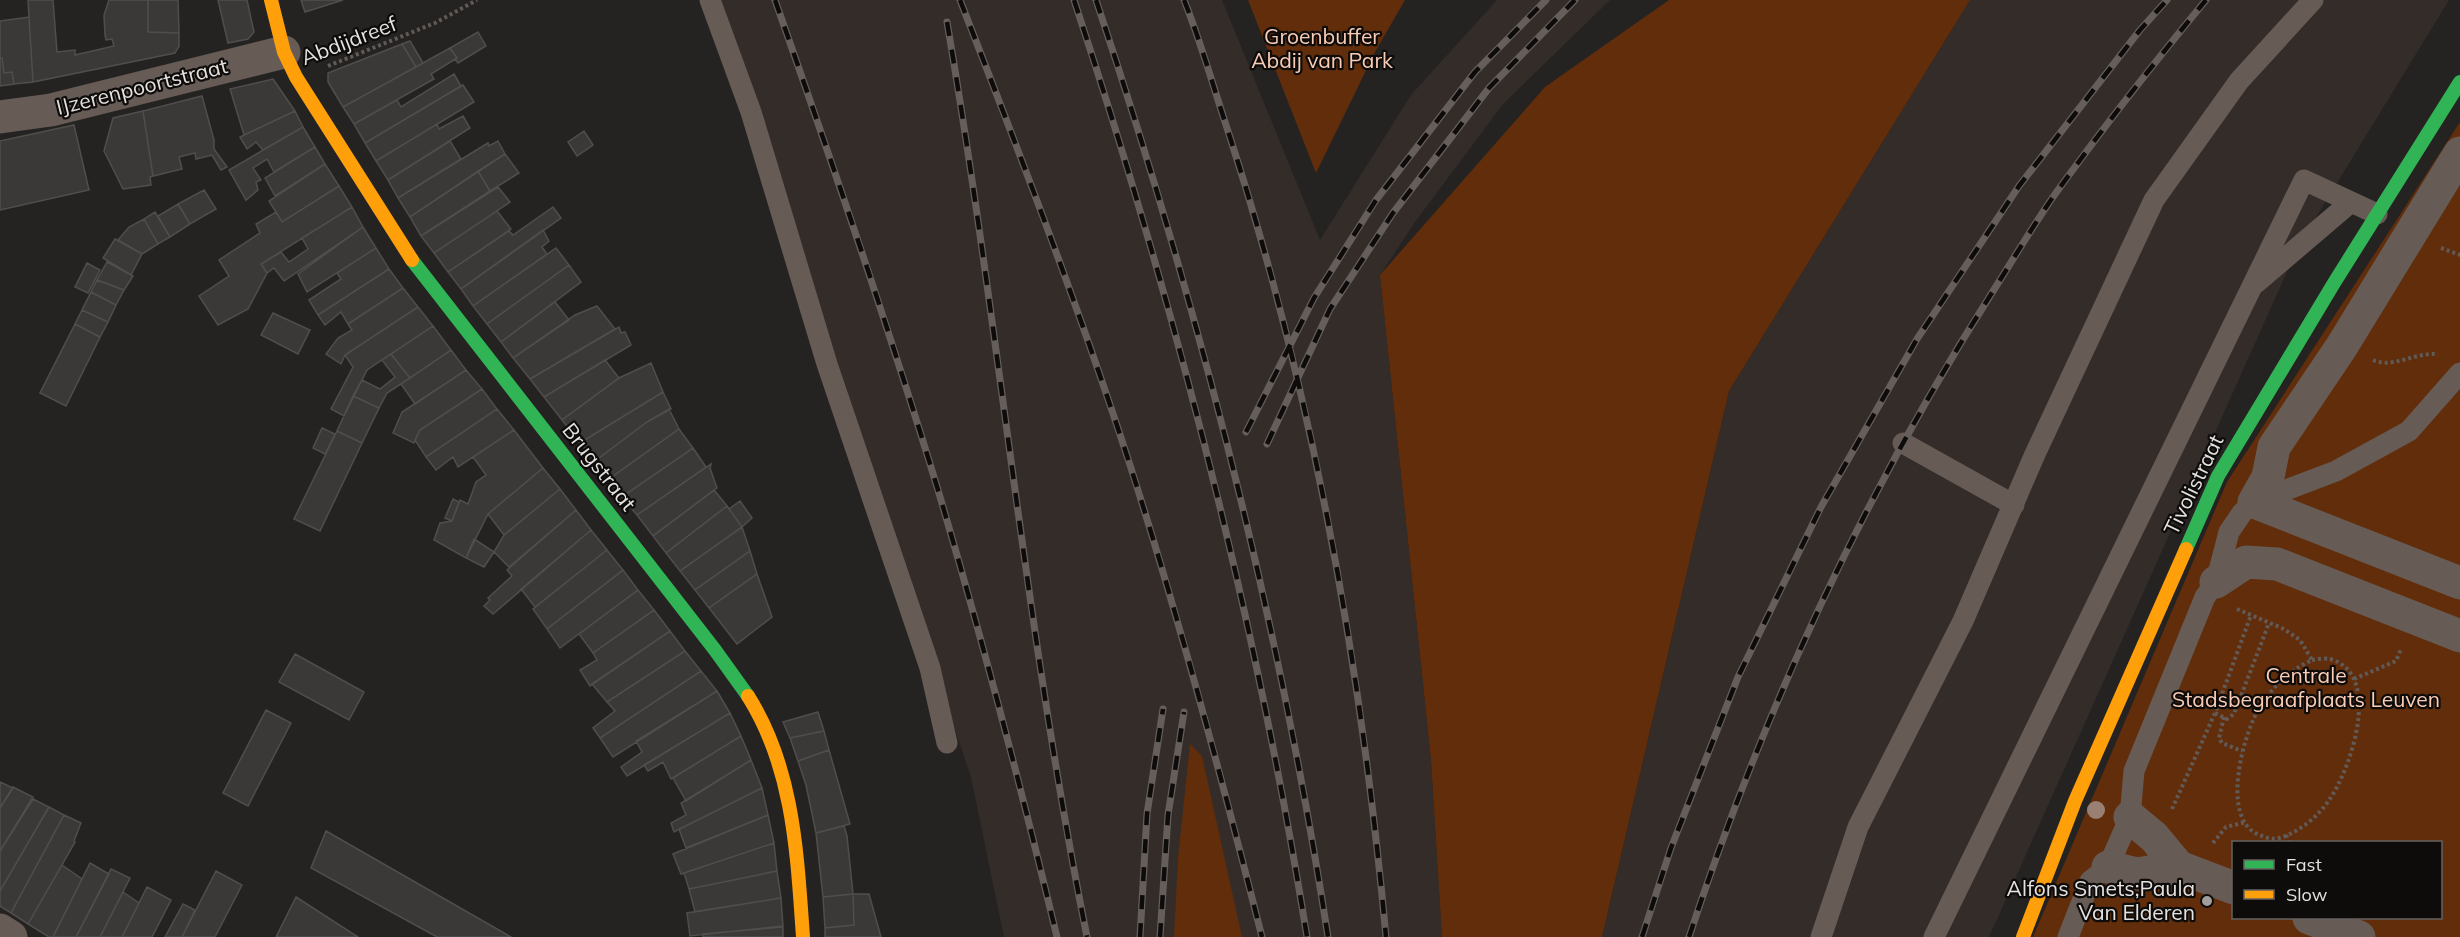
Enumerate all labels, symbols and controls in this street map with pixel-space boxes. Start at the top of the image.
street label: Abdijdreef [297,10,401,70]
park label: Groenbuffer Abdij van Park [1251,23,1393,73]
street label: IJzerenpoortstraat [53,52,230,120]
street label: Brugstraat [557,417,642,516]
street label: Tivolistraat [2158,430,2229,539]
park label: Centrale Stadsbegraafplaats Leuven [2172,662,2440,712]
legend [2232,841,2442,919]
text: Fast [2286,853,2322,876]
place label: Alfons Smets;Paula Van Elderen [2007,875,2195,925]
text: Slow [2286,883,2328,906]
marker: Alfons Smets;Paula Van Elderen [2200,894,2214,908]

